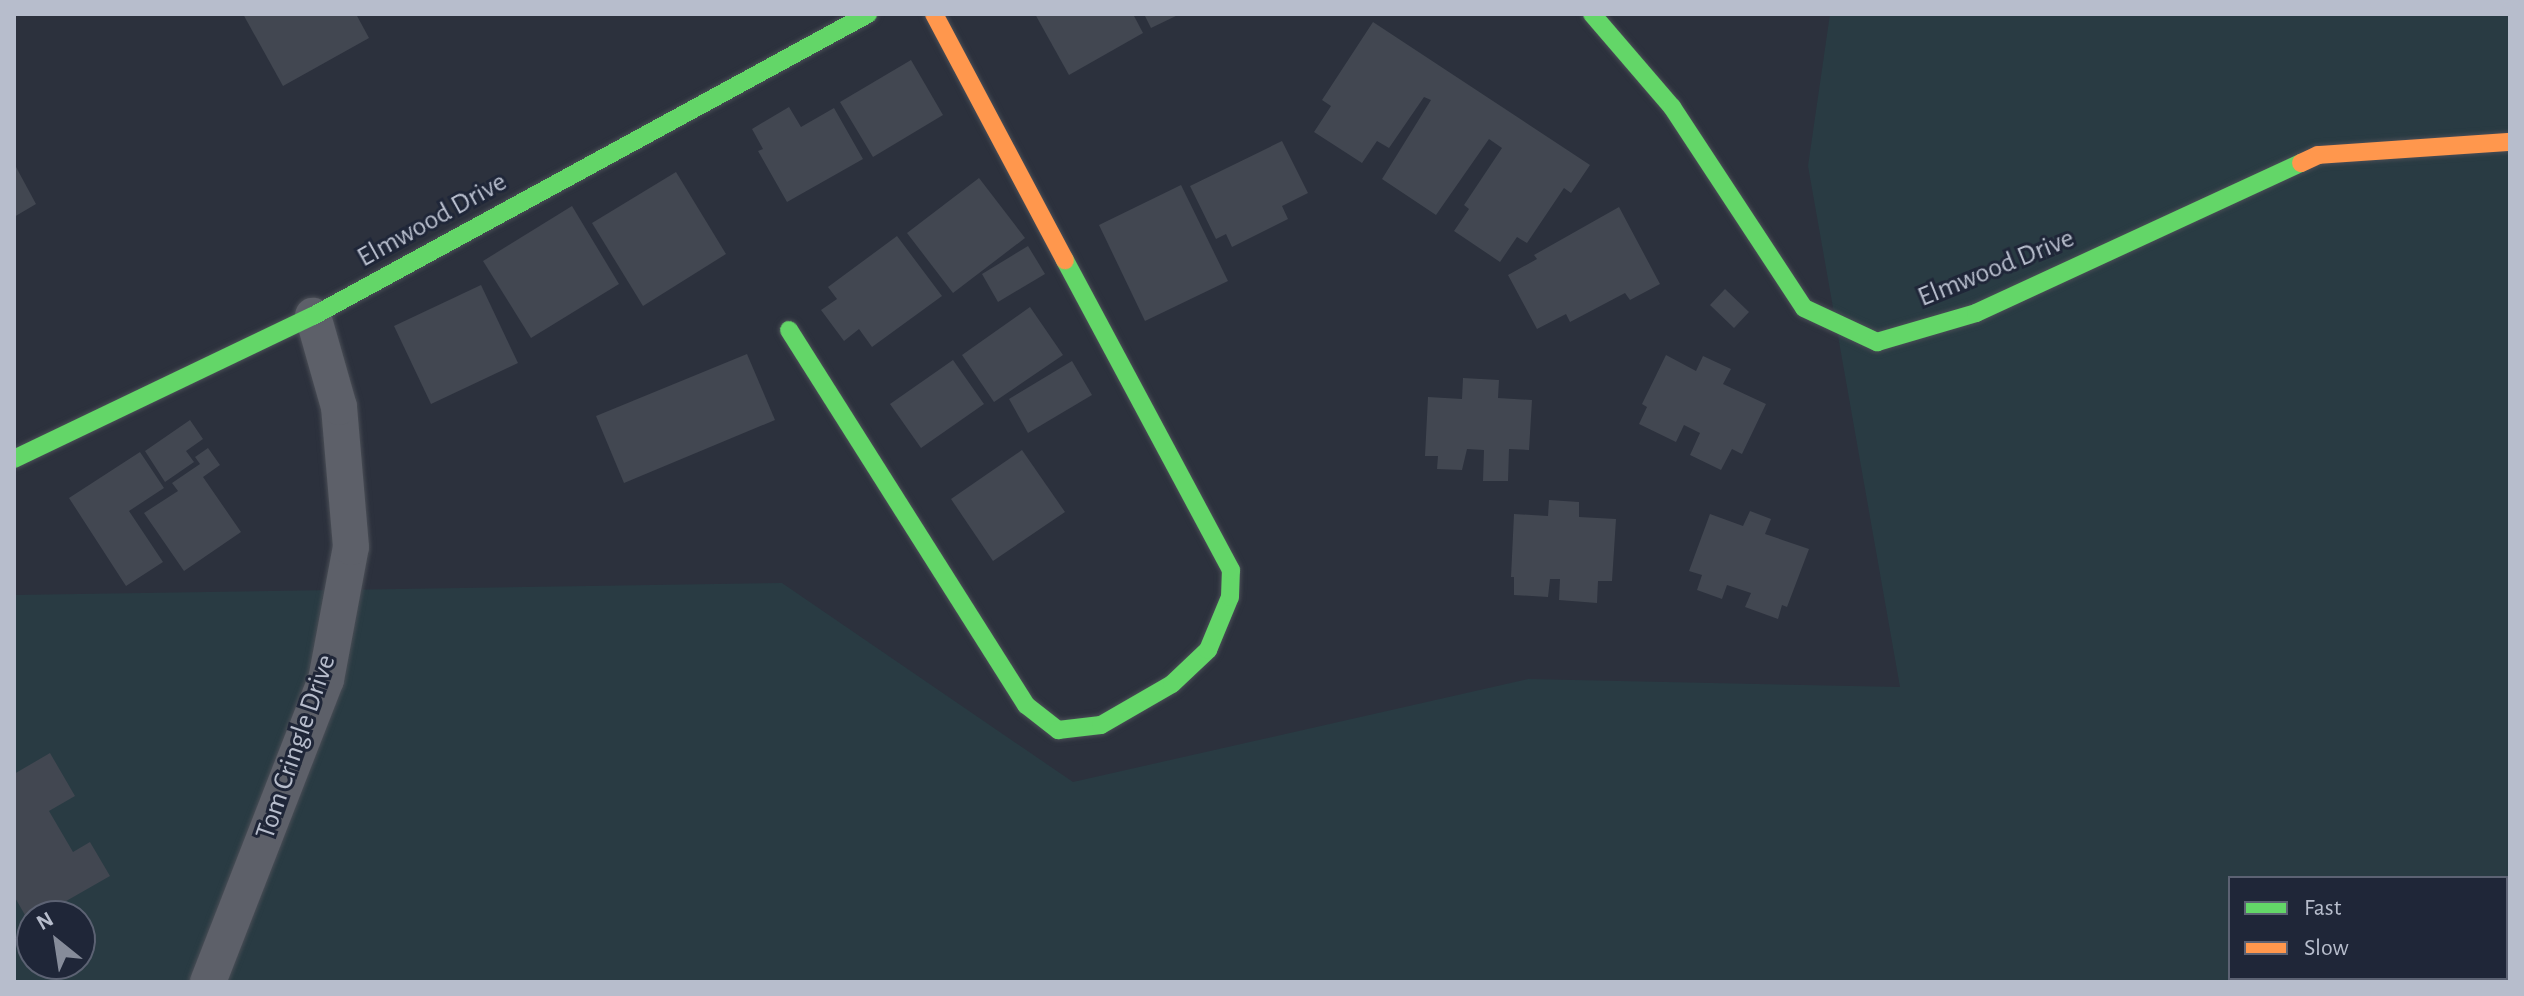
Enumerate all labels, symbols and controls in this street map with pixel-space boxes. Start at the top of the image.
street label: Elmwood Drive [351,165,513,275]
street label: Elmwood Drive [1913,221,2079,315]
street label: Tom Cringle Drive [249,650,343,844]
legend [2228,876,2508,980]
text: Fast [2304,896,2341,920]
north arrow [16,900,96,980]
text: N [33,908,57,934]
text: Slow [2304,936,2349,960]

